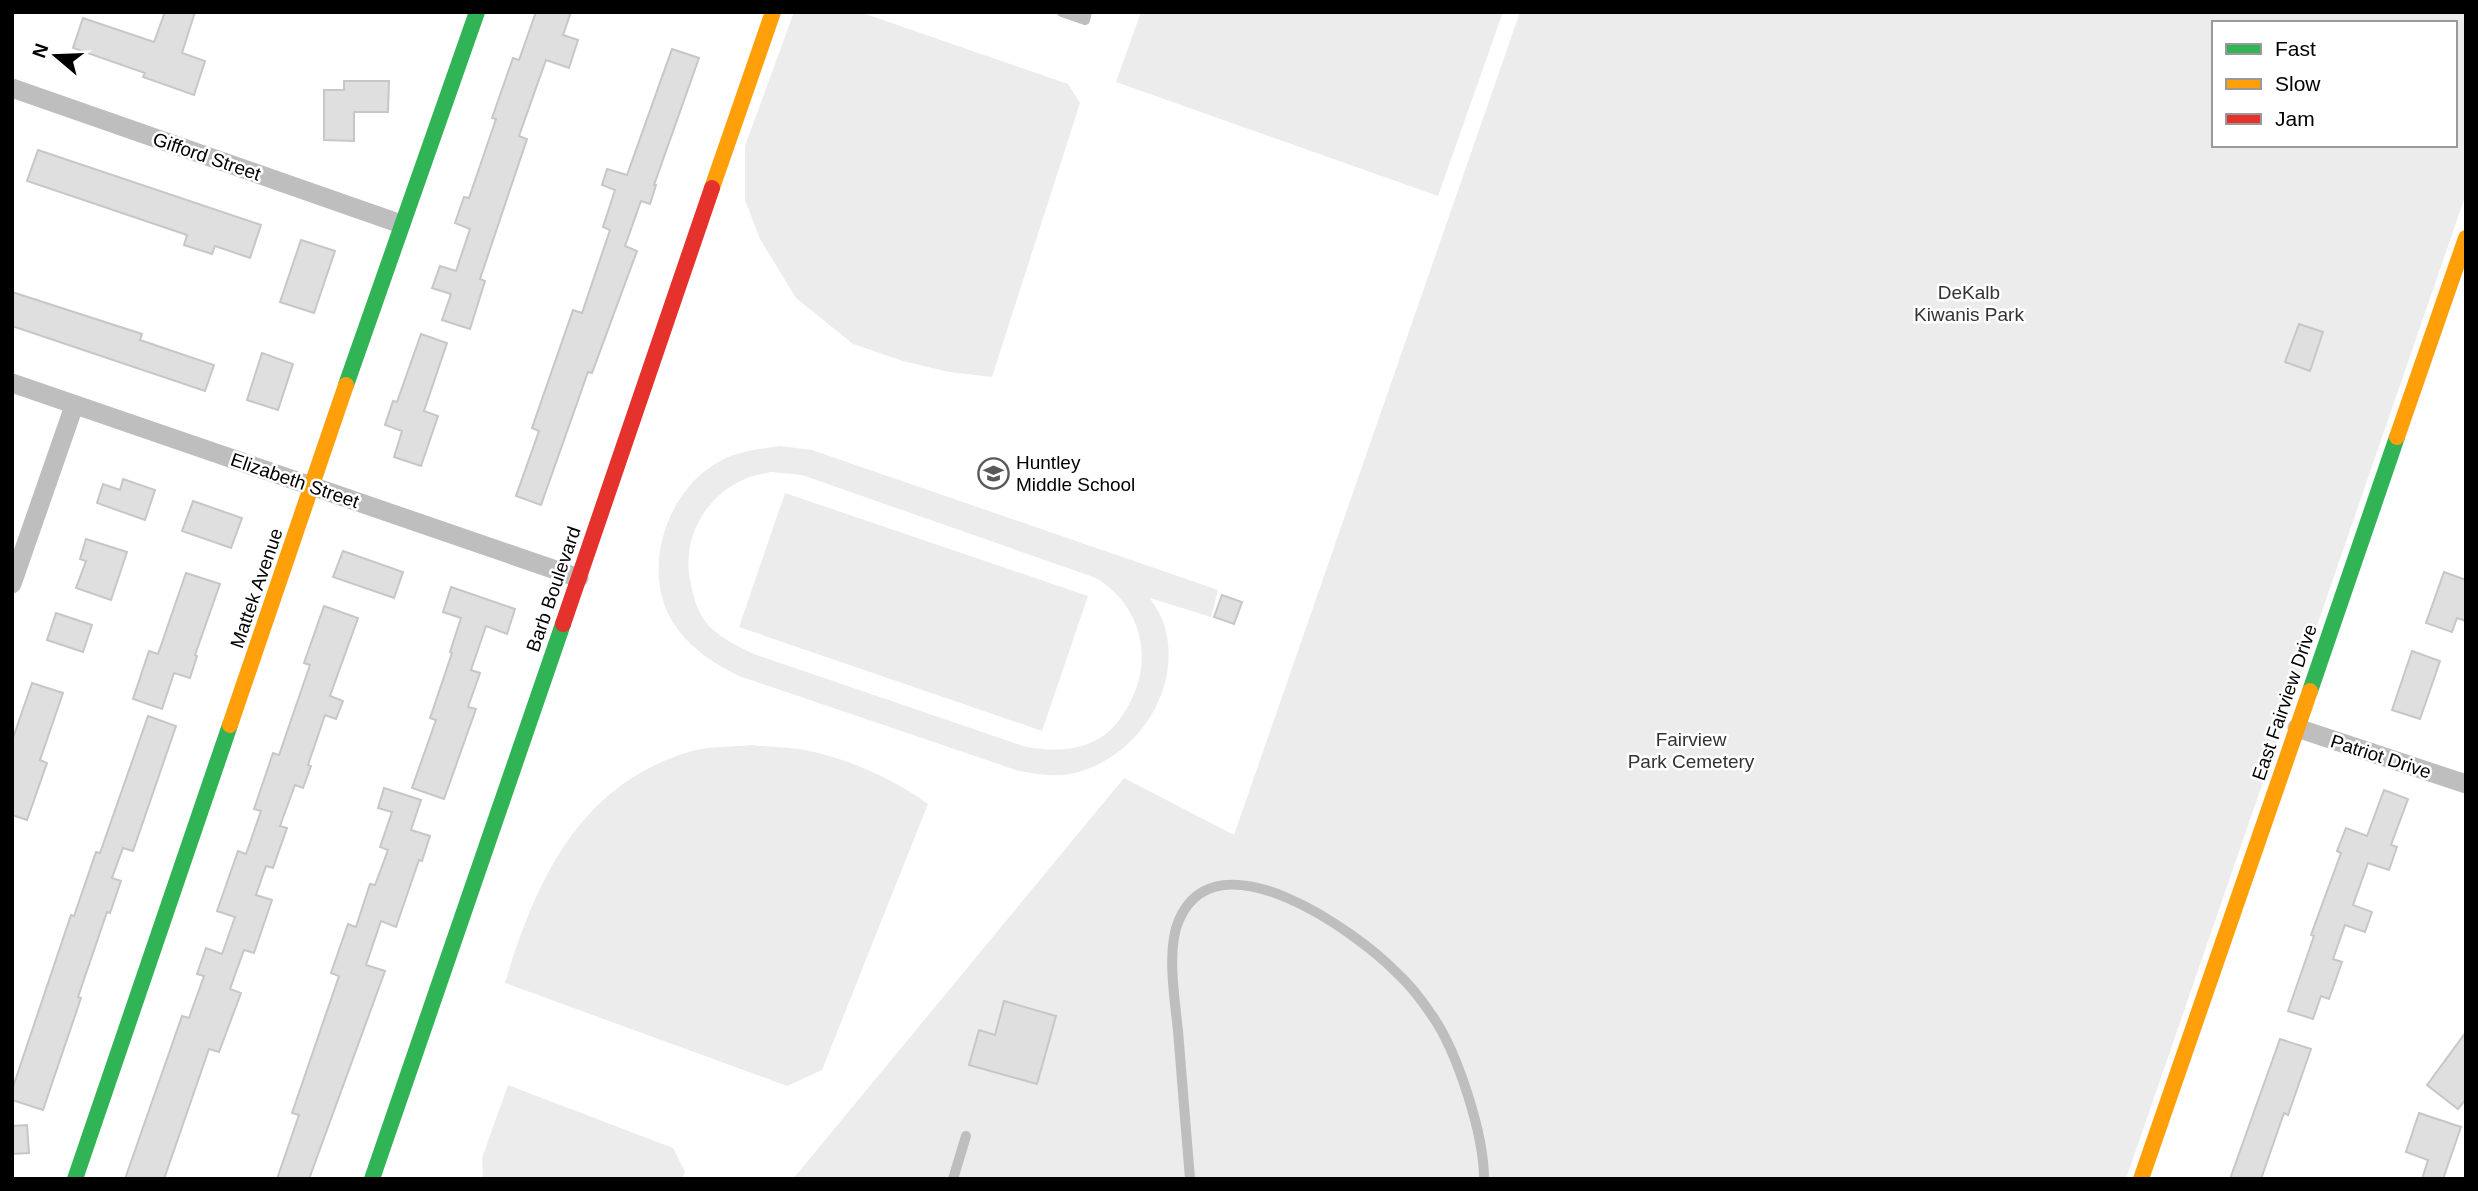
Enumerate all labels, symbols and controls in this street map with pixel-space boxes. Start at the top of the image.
north arrow [21,21,91,91]
legend [2212,21,2457,147]
text: Fast [2275,37,2316,60]
text: N [28,41,53,61]
text: Slow [2275,72,2321,95]
text: Jam [2275,107,2315,130]
street label: Gifford Street [150,128,264,185]
park label: DeKalb Kiwanis Park [1914,282,2024,325]
street label: Elizabeth Street [228,449,362,512]
place label: Huntley Middle School [1016,452,1135,495]
school or university icon: Huntley Middle School [976,456,1010,490]
street label: Barb Boulevard [522,524,585,654]
street label: Mattek Avenue [226,525,287,651]
street label: East Fairview Drive [2248,621,2321,783]
park label: Fairview Park Cemetery [1628,729,1755,772]
street label: Patriot Drive [2328,730,2434,783]

